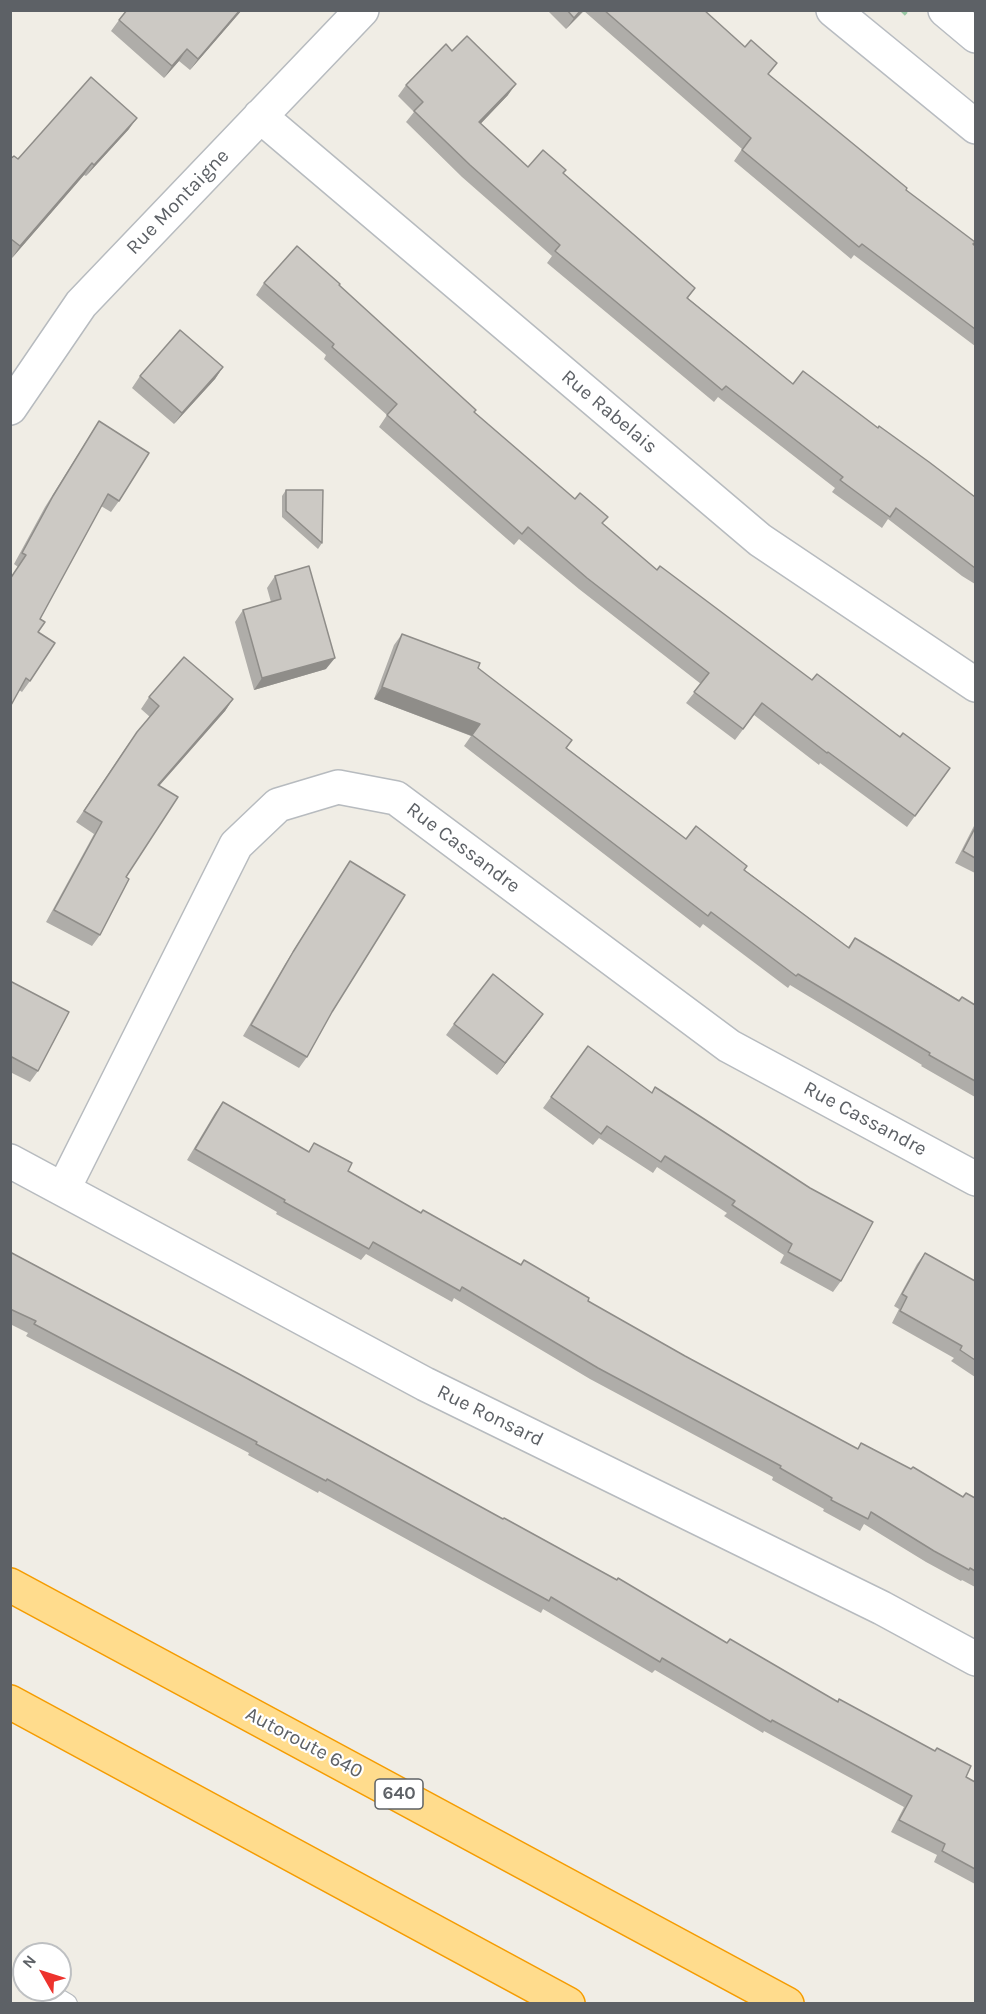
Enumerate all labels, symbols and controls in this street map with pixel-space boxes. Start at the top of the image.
street label: Rue Montaigne [122,144,234,260]
street label: Rue Rabelais [556,365,662,459]
street label: Rue Cassandre [401,797,525,899]
street label: Rue Cassandre [799,1076,931,1162]
street label: Rue Ronsard [433,1380,547,1452]
street label: Autoroute 640 [241,1702,367,1784]
road number: 640 [375,1779,423,1809]
north arrow [12,1942,72,2002]
text: N [18,1951,40,1972]

